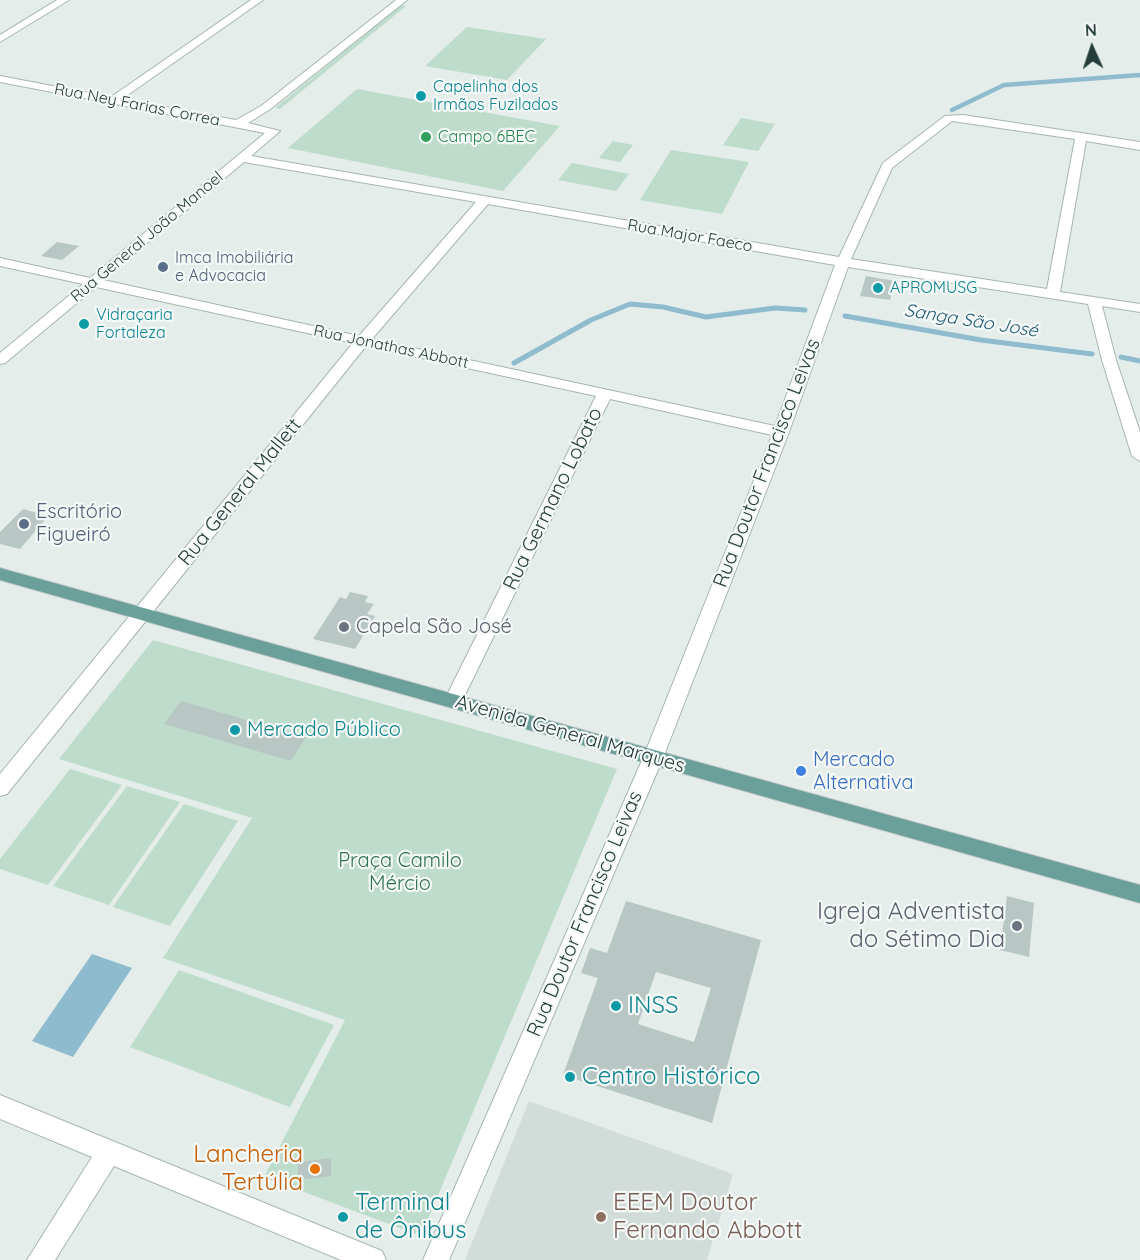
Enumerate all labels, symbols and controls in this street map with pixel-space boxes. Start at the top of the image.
north arrow [1062,18,1122,78]
text: N [1085,20,1097,40]
place label: Capelinha dos Irmãos Fuzilados [433,77,558,115]
street label: Rua Ney Farias Correa [53,80,221,130]
marker: Capelinha dos Irmãos Fuzilados [414,89,428,103]
place label: Campo 6BEC [438,127,535,147]
marker: Campo 6BEC [419,130,433,144]
street label: Rua General João Manoel [67,168,227,306]
street label: Rua Major Faeco [626,216,754,256]
place label: Imca Imobiliária e Advocacia [175,248,293,286]
marker: Imca Imobiliária e Advocacia [156,260,170,274]
place label: APROMUSG [890,278,977,298]
marker: APROMUSG [871,281,885,295]
water label: Sanga São José [903,300,1039,342]
place label: Vidraçaria Fortaleza [96,305,173,343]
marker: Vidraçaria Fortaleza [77,317,91,331]
street label: Rua Jonathas Abbott [312,321,470,373]
street label: Rua Doutor Francisco Leivas [708,335,826,591]
street label: Rua Germano Lobato [498,404,608,594]
street label: Rua General Mallett [173,414,307,570]
place label: Escritório Figueiró [36,500,122,547]
marker: Escritório Figueiró [17,517,31,531]
place label: Capela São José [356,615,512,639]
marker: Capela São José [337,620,351,634]
street label: Avenida General Marques [453,690,687,778]
place label: Mercado Público [247,718,401,742]
marker: Mercado Público [228,723,242,737]
place label: Mercado Alternativa [813,748,914,795]
marker: Mercado Alternativa [794,764,808,778]
street label: Rua Doutor Francisco Leivas [522,788,648,1040]
park label: Praça Camilo Mércio [338,849,462,896]
place label: Igreja Adventista do Sétimo Dia [817,898,1005,954]
marker: Igreja Adventista do Sétimo Dia [1010,919,1024,933]
place label: INSS [628,992,678,1020]
marker: INSS [609,999,623,1013]
place label: Centro Histórico [582,1063,761,1091]
marker: Centro Histórico [563,1070,577,1084]
place label: Lancheria Tertúlia [193,1141,303,1197]
marker: Lancheria Tertúlia [308,1162,322,1176]
place label: Terminal de Ônibus [355,1189,467,1245]
place label: EEEM Doutor Fernando Abbott [613,1189,802,1245]
marker: Terminal de Ônibus [336,1210,350,1224]
marker: EEEM Doutor Fernando Abbott [594,1210,608,1224]

